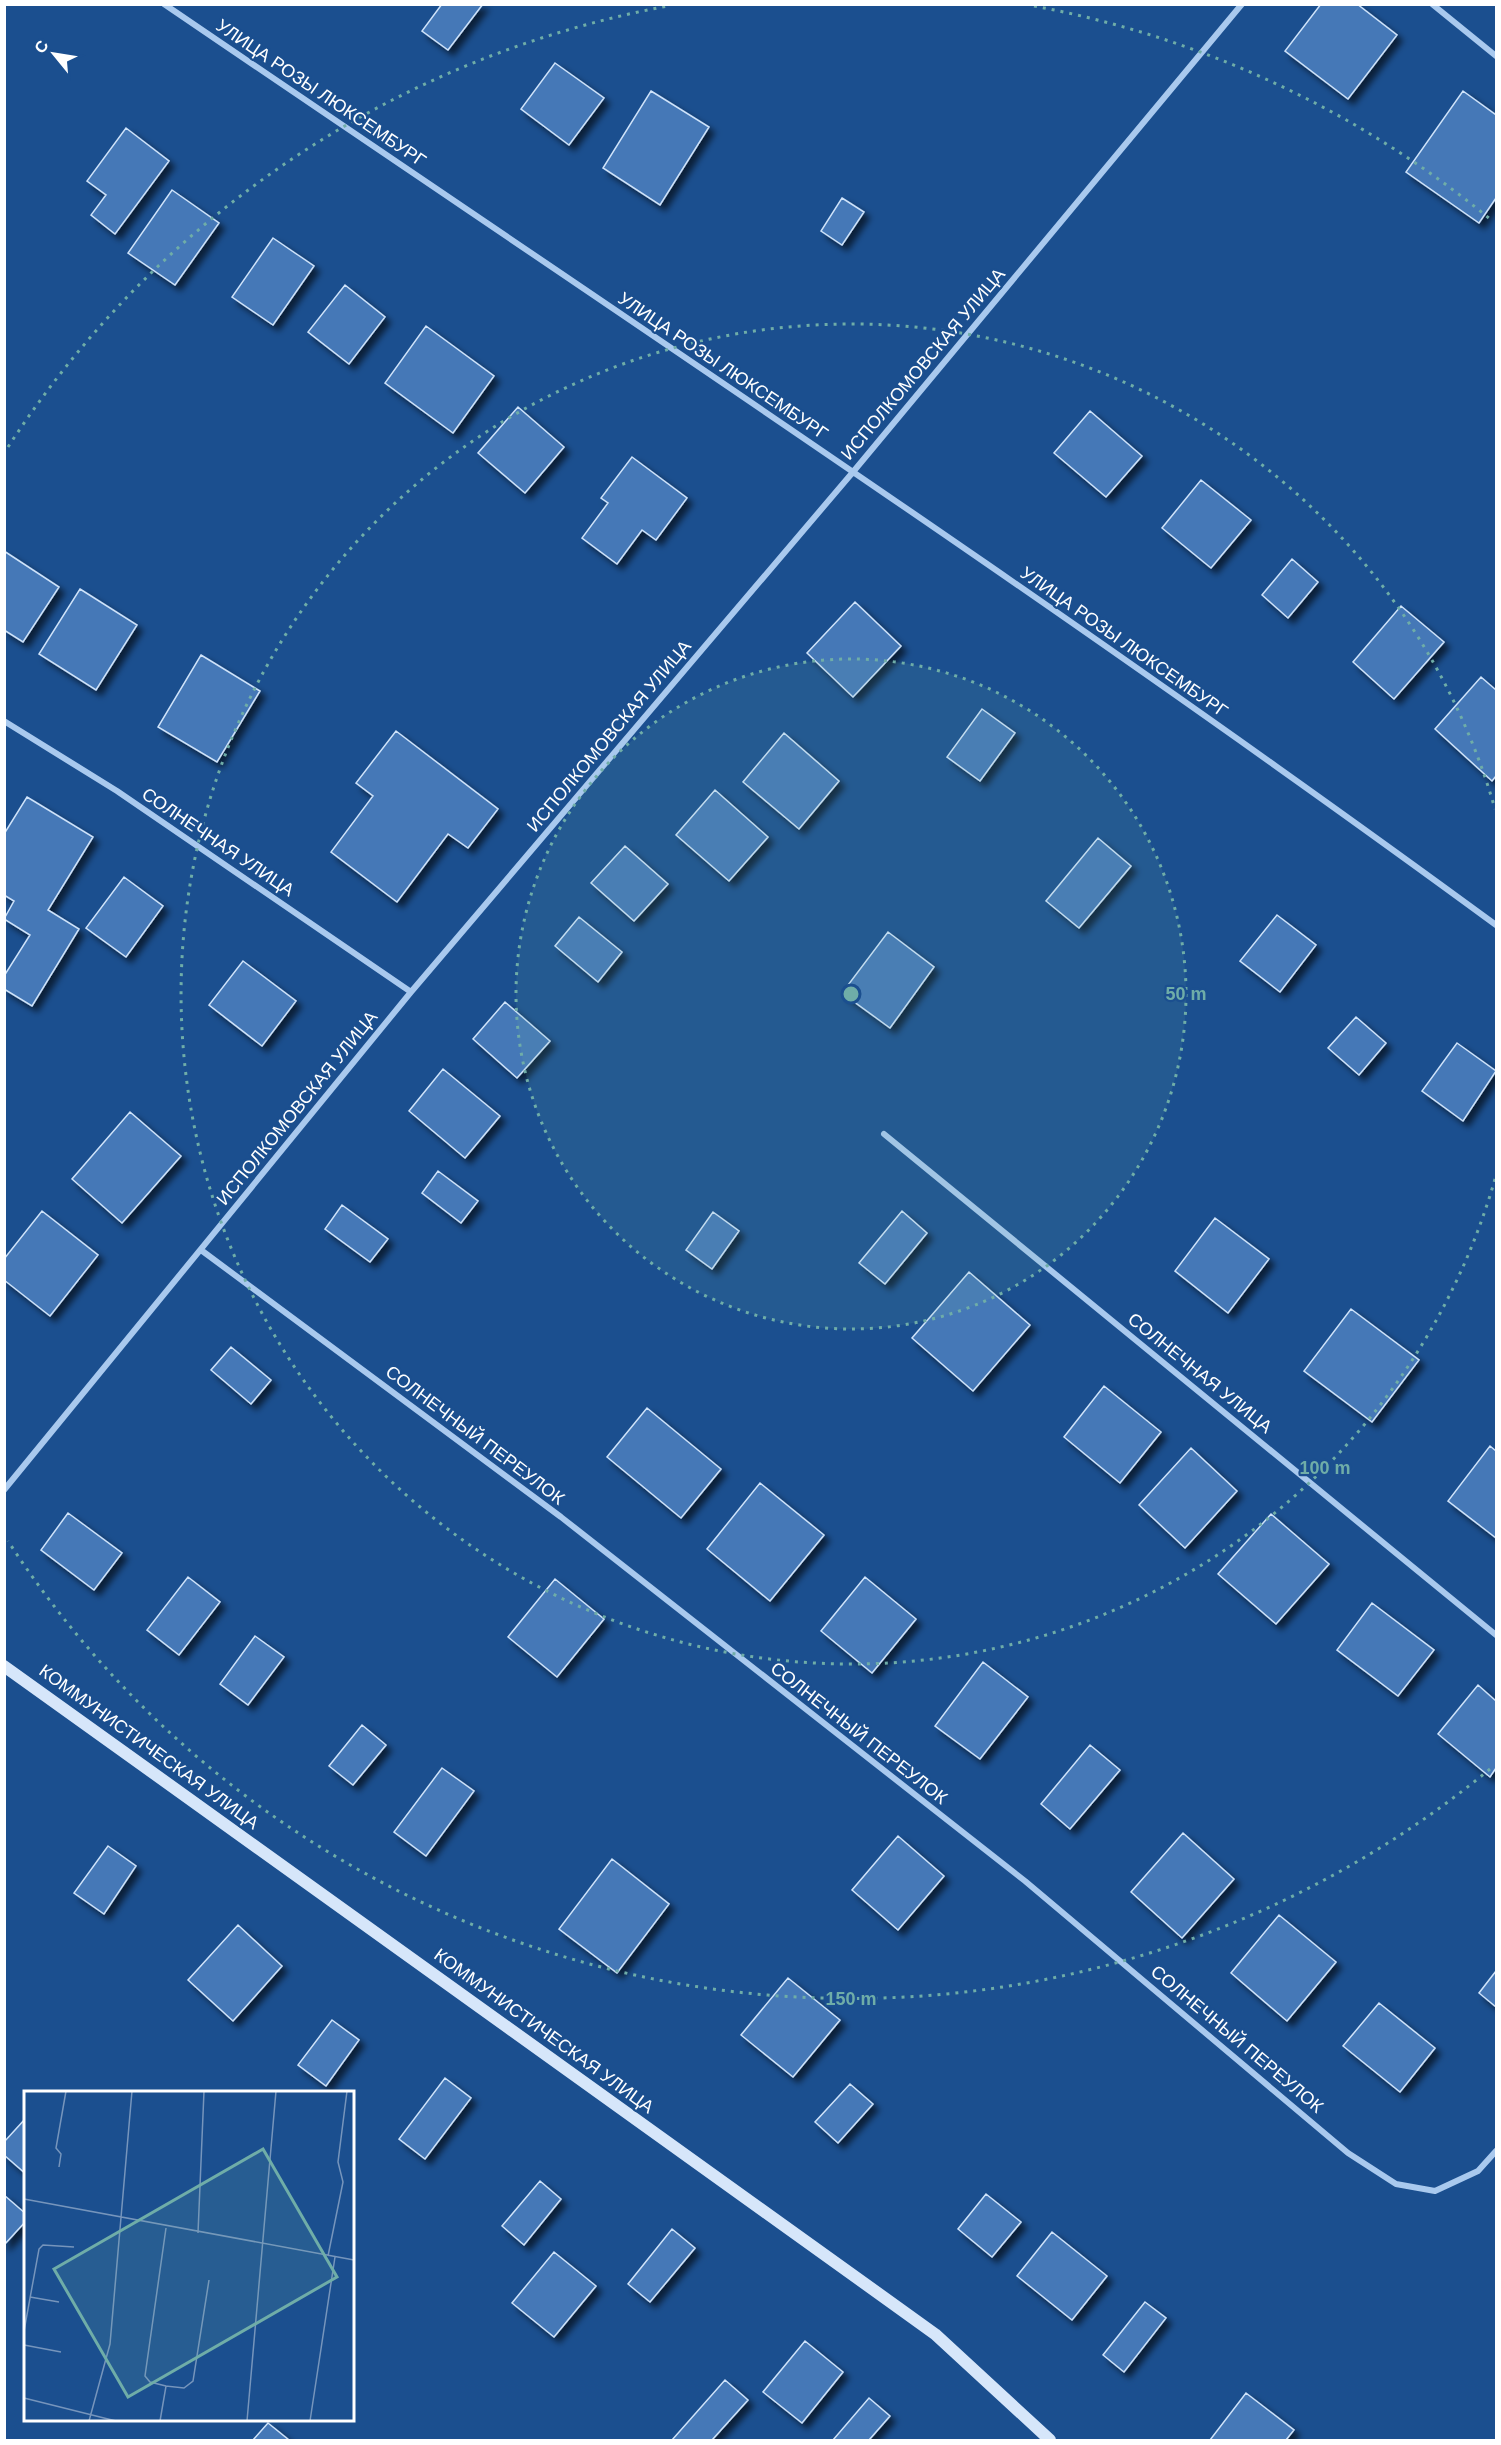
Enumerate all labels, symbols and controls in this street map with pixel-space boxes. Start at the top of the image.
street label: УЛИЦА РОЗЫ ЛЮКСЕМБУРГ [213,15,430,171]
north arrow [24,24,84,84]
text: С [31,37,52,56]
street label: ИСПОЛКОМОВСКАЯ УЛИЦА [837,264,1009,464]
street label: УЛИЦА РОЗЫ ЛЮКСЕМБУРГ [615,288,832,444]
street label: УЛИЦА РОЗЫ ЛЮКСЕМБУРГ [1017,563,1232,722]
street label: ИСПОЛКОМОВСКАЯ УЛИЦА [523,636,695,836]
street label: СОЛНЕЧНАЯ УЛИЦА [138,784,298,900]
centre of rings [841,984,861,1004]
text: 50 m [1165,984,1207,1004]
street label: ИСПОЛКОМОВСКАЯ УЛИЦА [213,1007,381,1209]
street label: СОЛНЕЧНАЯ УЛИЦА [1124,1309,1276,1437]
street label: СОЛНЕЧНЫЙ ПЕРЕУЛОК [382,1361,569,1509]
text: 100 m [1299,1458,1351,1478]
street label: СОЛНЕЧНЫЙ ПЕРЕУЛОК [767,1657,952,1808]
street label: КОММУНИСТИЧЕСКАЯ УЛИЦА [35,1661,263,1833]
street label: КОММУНИСТИЧЕСКАЯ УЛИЦА [430,1945,658,2117]
street label: СОЛНЕЧНЫЙ ПЕРЕУЛОК [1147,1960,1328,2117]
text: 150 m [825,1989,877,2009]
inset map [24,2091,354,2421]

